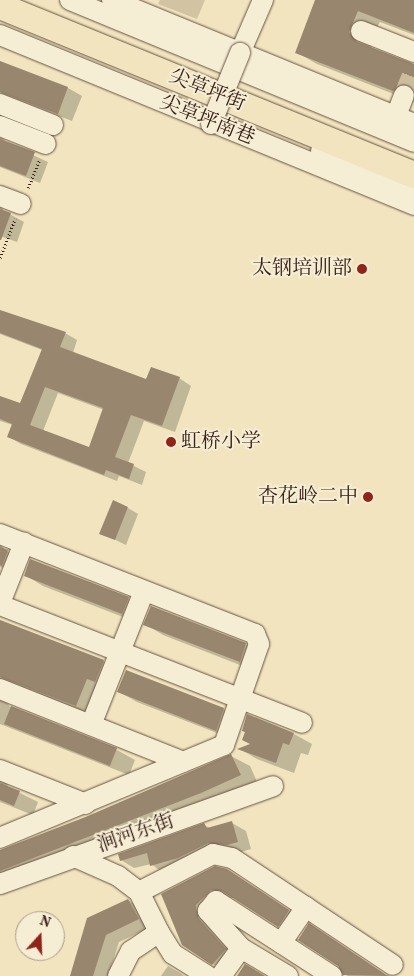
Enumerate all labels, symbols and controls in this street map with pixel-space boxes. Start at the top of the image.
street label: 尖草坪街 [165,65,249,117]
street label: 尖草坪南巷 [156,91,258,151]
place label: 太钢培训部 [252,257,352,281]
marker: 太钢培训部 [356,263,368,275]
place label: 虹桥小学 [181,430,261,454]
marker: 虹桥小学 [165,436,177,448]
place label: 杏花岭二中 [258,485,358,509]
marker: 杏花岭二中 [362,491,374,503]
street label: 涧河东街 [94,810,178,858]
north arrow [15,911,65,961]
text: N [37,912,53,933]

